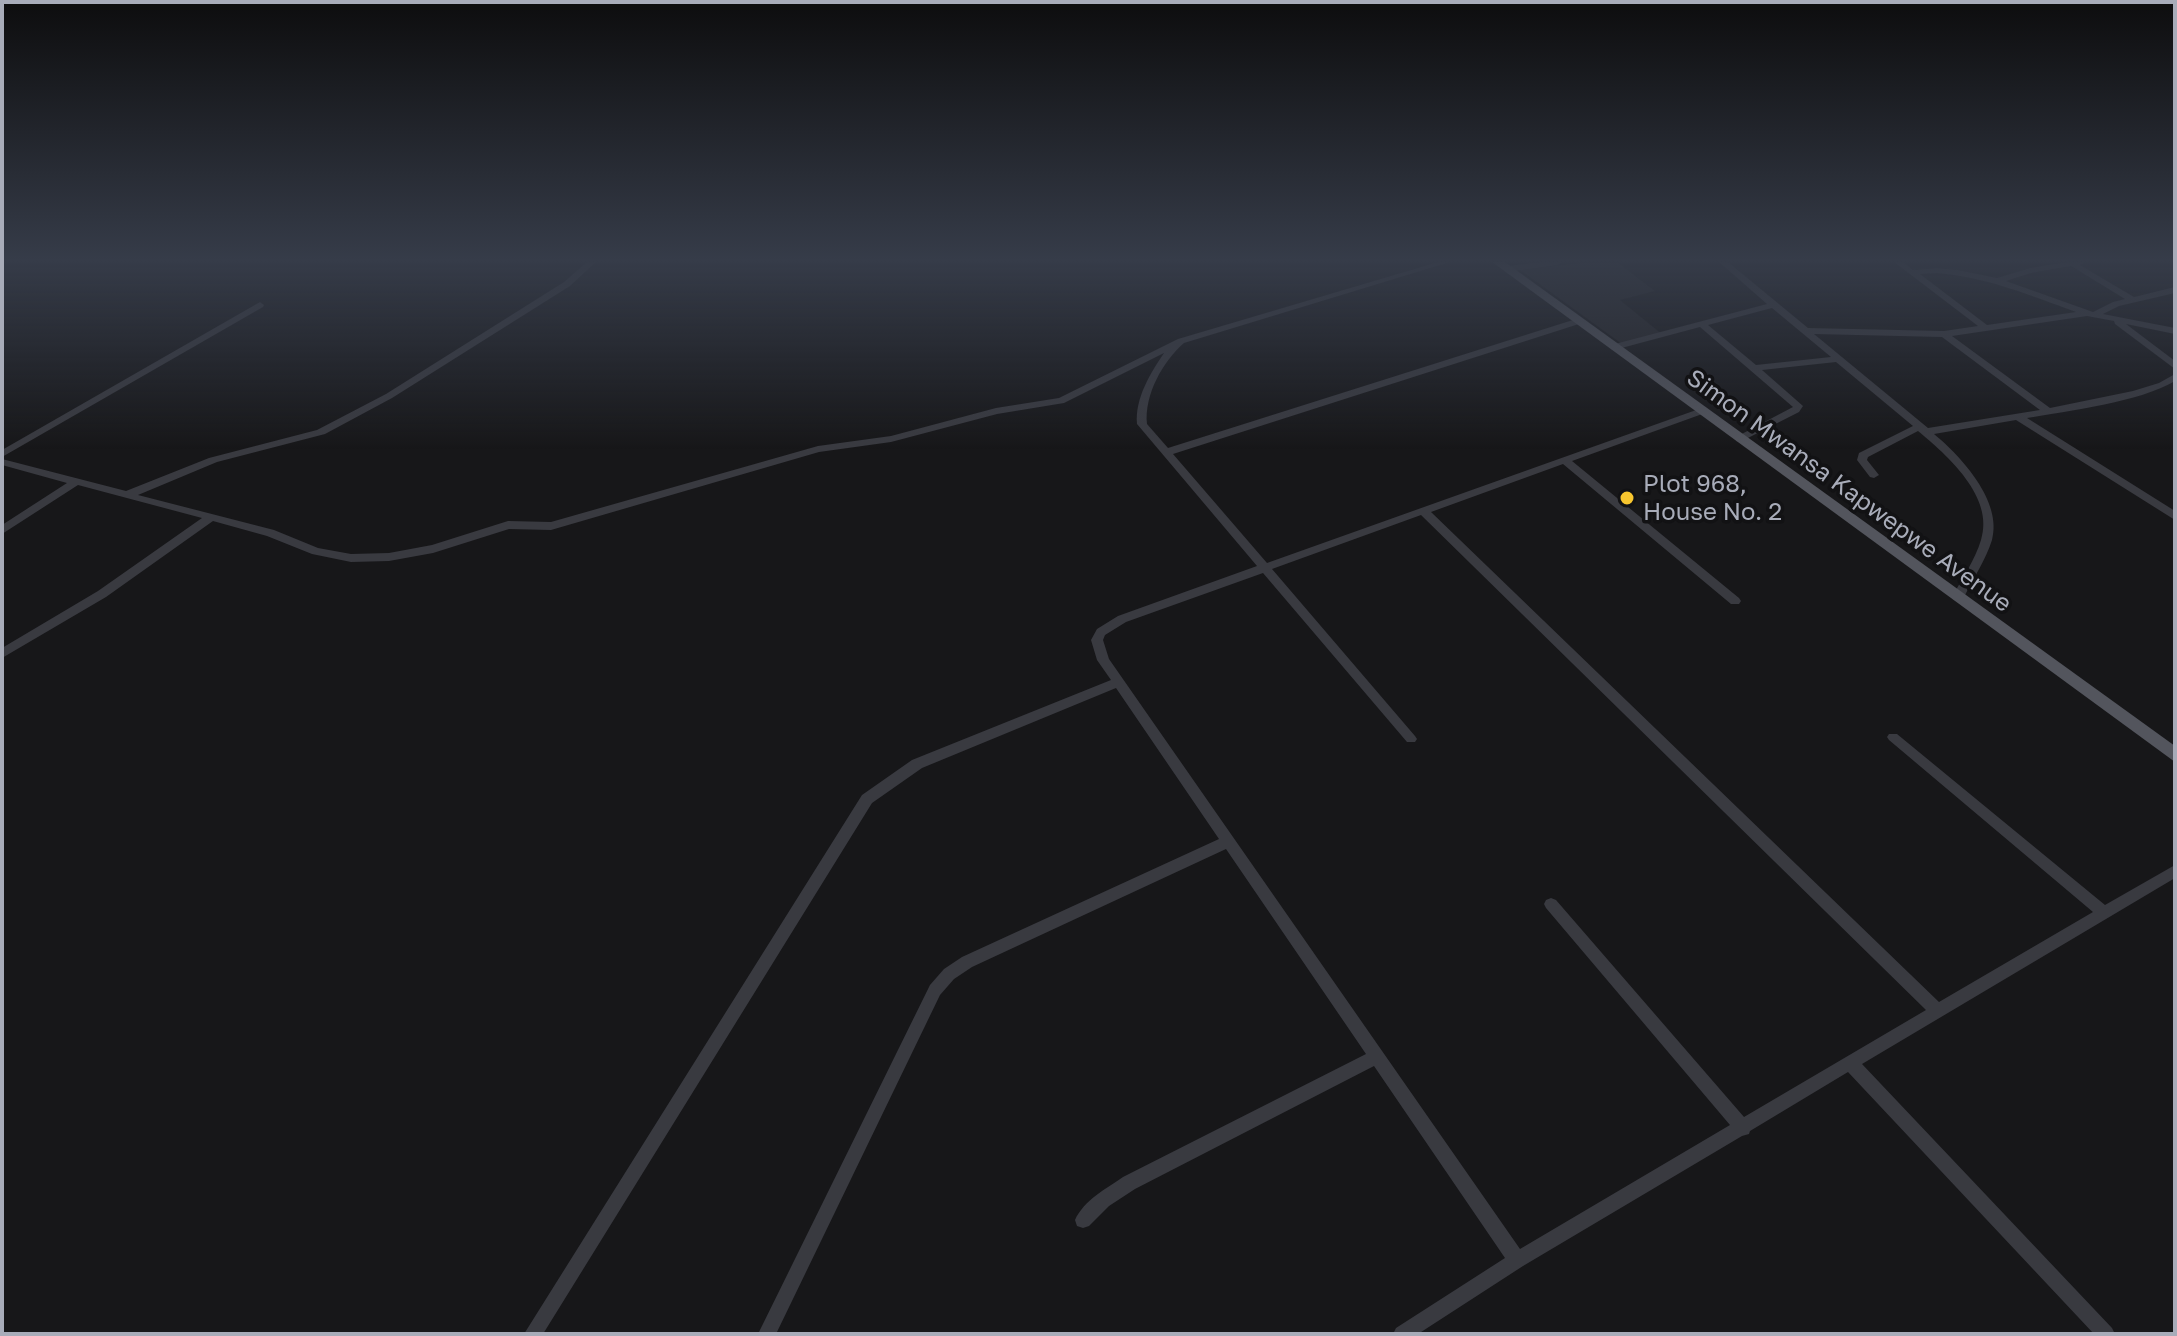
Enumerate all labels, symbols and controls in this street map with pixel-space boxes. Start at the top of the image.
street label: Simon Mwansa Kapwepwe Avenue [1681,363,2017,619]
place label: Plot 968, House No. 2 [1643,470,1782,526]
marker: Plot 968, House No. 2 [1618,489,1636,507]

